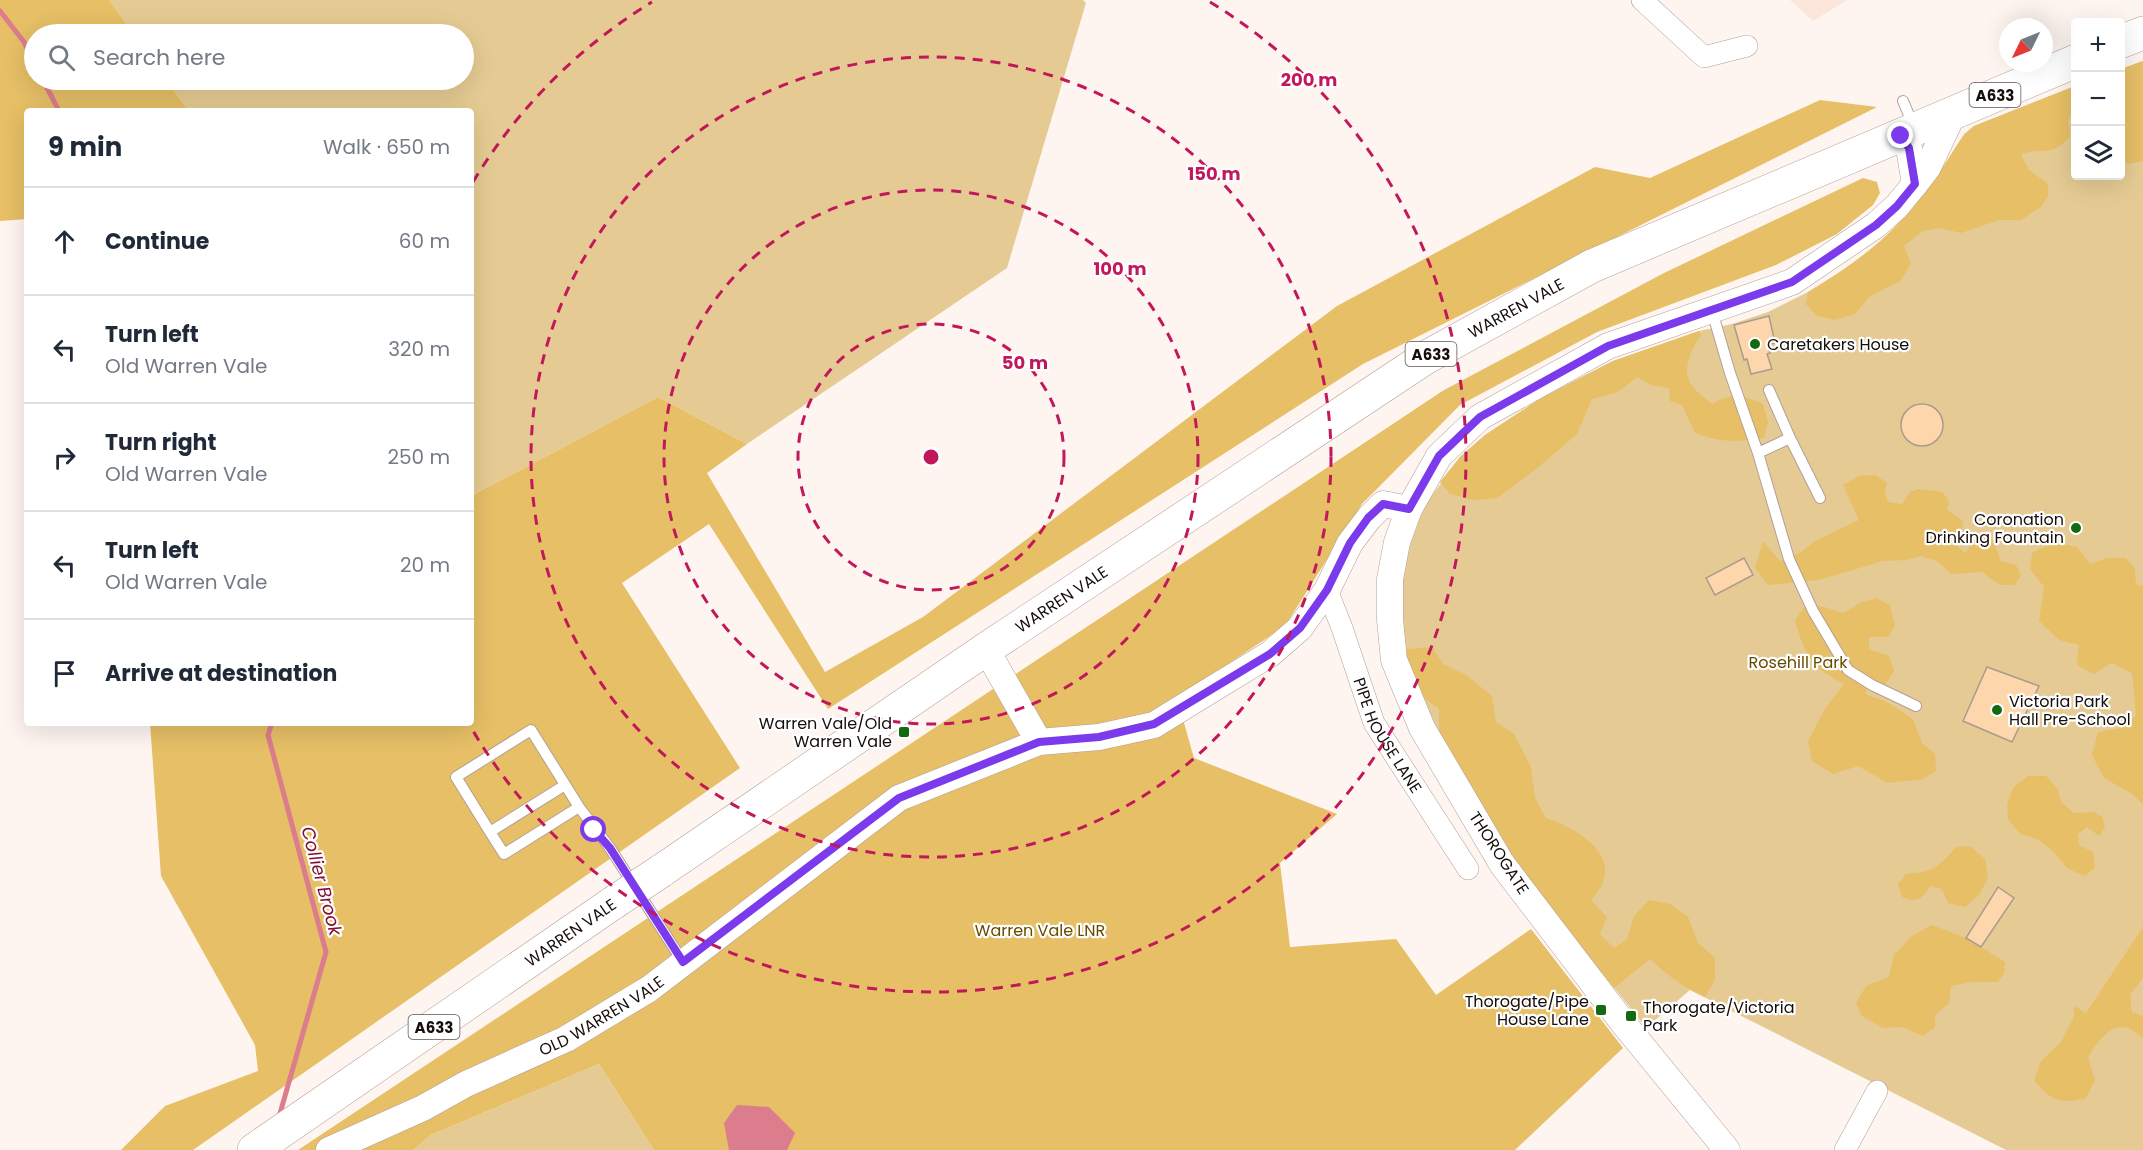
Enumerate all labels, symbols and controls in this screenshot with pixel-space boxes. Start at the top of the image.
north arrow [1999,18,2053,72]
map controls [2071,18,2125,180]
button: + [2071,18,2125,72]
search box [24,24,474,90]
icon: search [45,41,78,74]
text: Search here [93,42,226,73]
text: 200 m [1281,67,1337,92]
button: − [2071,72,2125,126]
road number: A633 [1970,83,2020,107]
route end [1887,122,1913,148]
button: layers [2071,126,2125,180]
text: 9 min [48,129,122,165]
text: Walk · 650 m [323,133,450,161]
text: 150 m [1187,161,1241,186]
icon: ahead [48,225,81,258]
text: Continue [105,226,209,257]
text: 60 m [399,227,450,255]
text: 100 m [1093,256,1147,281]
street label: WARREN VALE [1464,272,1568,344]
text: Turn left [105,319,199,350]
icon: left [48,333,81,366]
place label: Caretakers House [1767,333,1909,356]
text: 320 m [388,335,450,363]
marker: Caretakers House [1748,337,1762,351]
road number: A633 [1406,342,1456,366]
text: 50 m [1002,350,1048,375]
text: Old Warren Vale [105,352,267,380]
text: Turn right [105,427,216,458]
icon: right [48,441,81,474]
text: 250 m [387,443,450,471]
centre of rings [921,447,941,467]
text: Old Warren Vale [105,460,267,488]
place label: Coronation Drinking Fountain [1925,508,2064,549]
marker: Coronation Drinking Fountain [2069,521,2083,535]
text: Turn left [105,535,199,566]
icon: left [48,549,81,582]
text: 20 m [400,551,450,579]
street label: WARREN VALE [1011,560,1112,638]
text: Old Warren Vale [105,568,267,596]
park label: Rosehill Park [1749,651,1848,674]
icon: arrive [48,657,81,690]
text: Arrive at destination [105,658,337,689]
street label: PIPE HOUSE LANE [1348,674,1428,797]
place label: Victoria Park Hall Pre-School [2009,690,2131,731]
marker: Victoria Park Hall Pre-School [1990,703,2004,717]
place label: Warren Vale/Old Warren Vale [759,712,892,753]
marker: Warren Vale/Old Warren Vale [897,725,911,739]
street label: THOROGATE [1464,807,1534,899]
route start [580,816,606,842]
water label: Collier Brook [295,824,349,939]
street label: WARREN VALE [520,893,621,972]
park label: Warren Vale LNR [975,919,1105,942]
street label: OLD WARREN VALE [535,970,669,1061]
place label: Thorogate/Pipe House Lane [1465,990,1589,1031]
place label: Thorogate/Victoria Park [1643,996,1795,1037]
marker: Thorogate/Pipe House Lane [1594,1003,1608,1017]
marker: Thorogate/Victoria Park [1624,1009,1638,1023]
road number: A633 [408,1015,460,1039]

